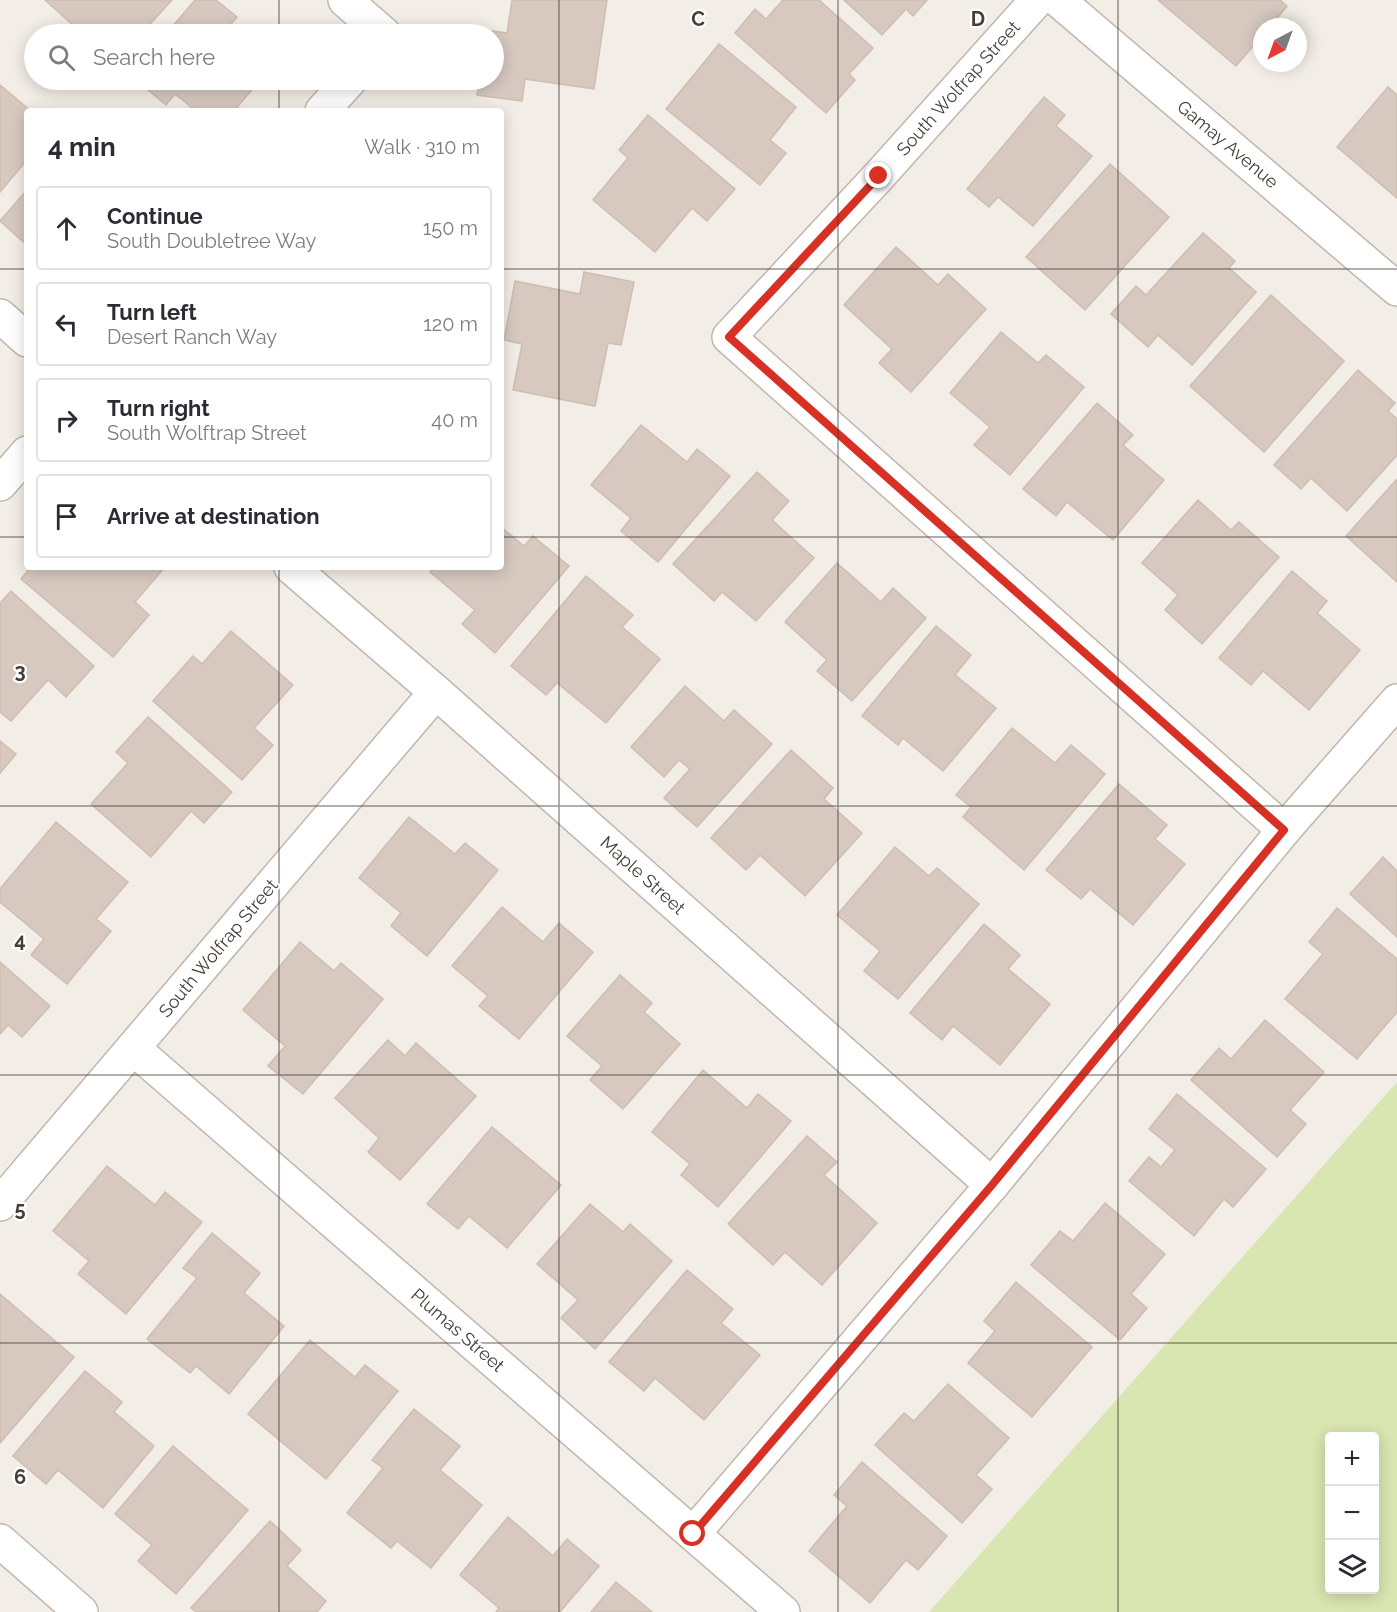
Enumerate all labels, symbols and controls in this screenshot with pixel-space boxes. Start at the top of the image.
text: C [691,7,705,31]
text: D [971,7,985,31]
street label: South Wolfrap Street [892,16,1024,160]
north arrow [1253,18,1307,72]
search box [24,24,504,90]
icon: search [45,41,78,74]
text: Search here [93,44,215,70]
street label: Gamay Avenue [1173,96,1283,193]
text: 4 min [48,132,116,162]
text: Walk · 310 m [364,135,480,159]
route end [865,162,891,188]
text: Continue [107,203,203,229]
icon: ahead [50,212,83,245]
text: 150 m [423,216,478,240]
text: South Doubletree Way [107,229,316,253]
text: Turn left [107,299,197,325]
icon: left [50,308,83,341]
text: 120 m [423,312,478,336]
text: Desert Ranch Way [107,325,277,349]
text: Turn right [107,395,210,421]
icon: right [50,404,83,437]
text: 40 m [431,408,478,432]
text: South Wolftrap Street [107,421,307,445]
icon: arrive [50,500,83,533]
text: Arrive at destination [107,503,320,529]
text: 3 [14,659,26,683]
street label: Maple Street [596,832,690,918]
street label: South Wolfrap Street [154,875,282,1021]
text: 4 [14,928,26,952]
text: 5 [14,1197,26,1221]
street label: Plumas Street [407,1284,509,1376]
map controls [1325,1432,1379,1594]
button: + [1325,1432,1379,1486]
text: 6 [14,1465,26,1489]
button: − [1325,1486,1379,1540]
route start [679,1520,705,1546]
button: layers [1325,1540,1379,1594]

